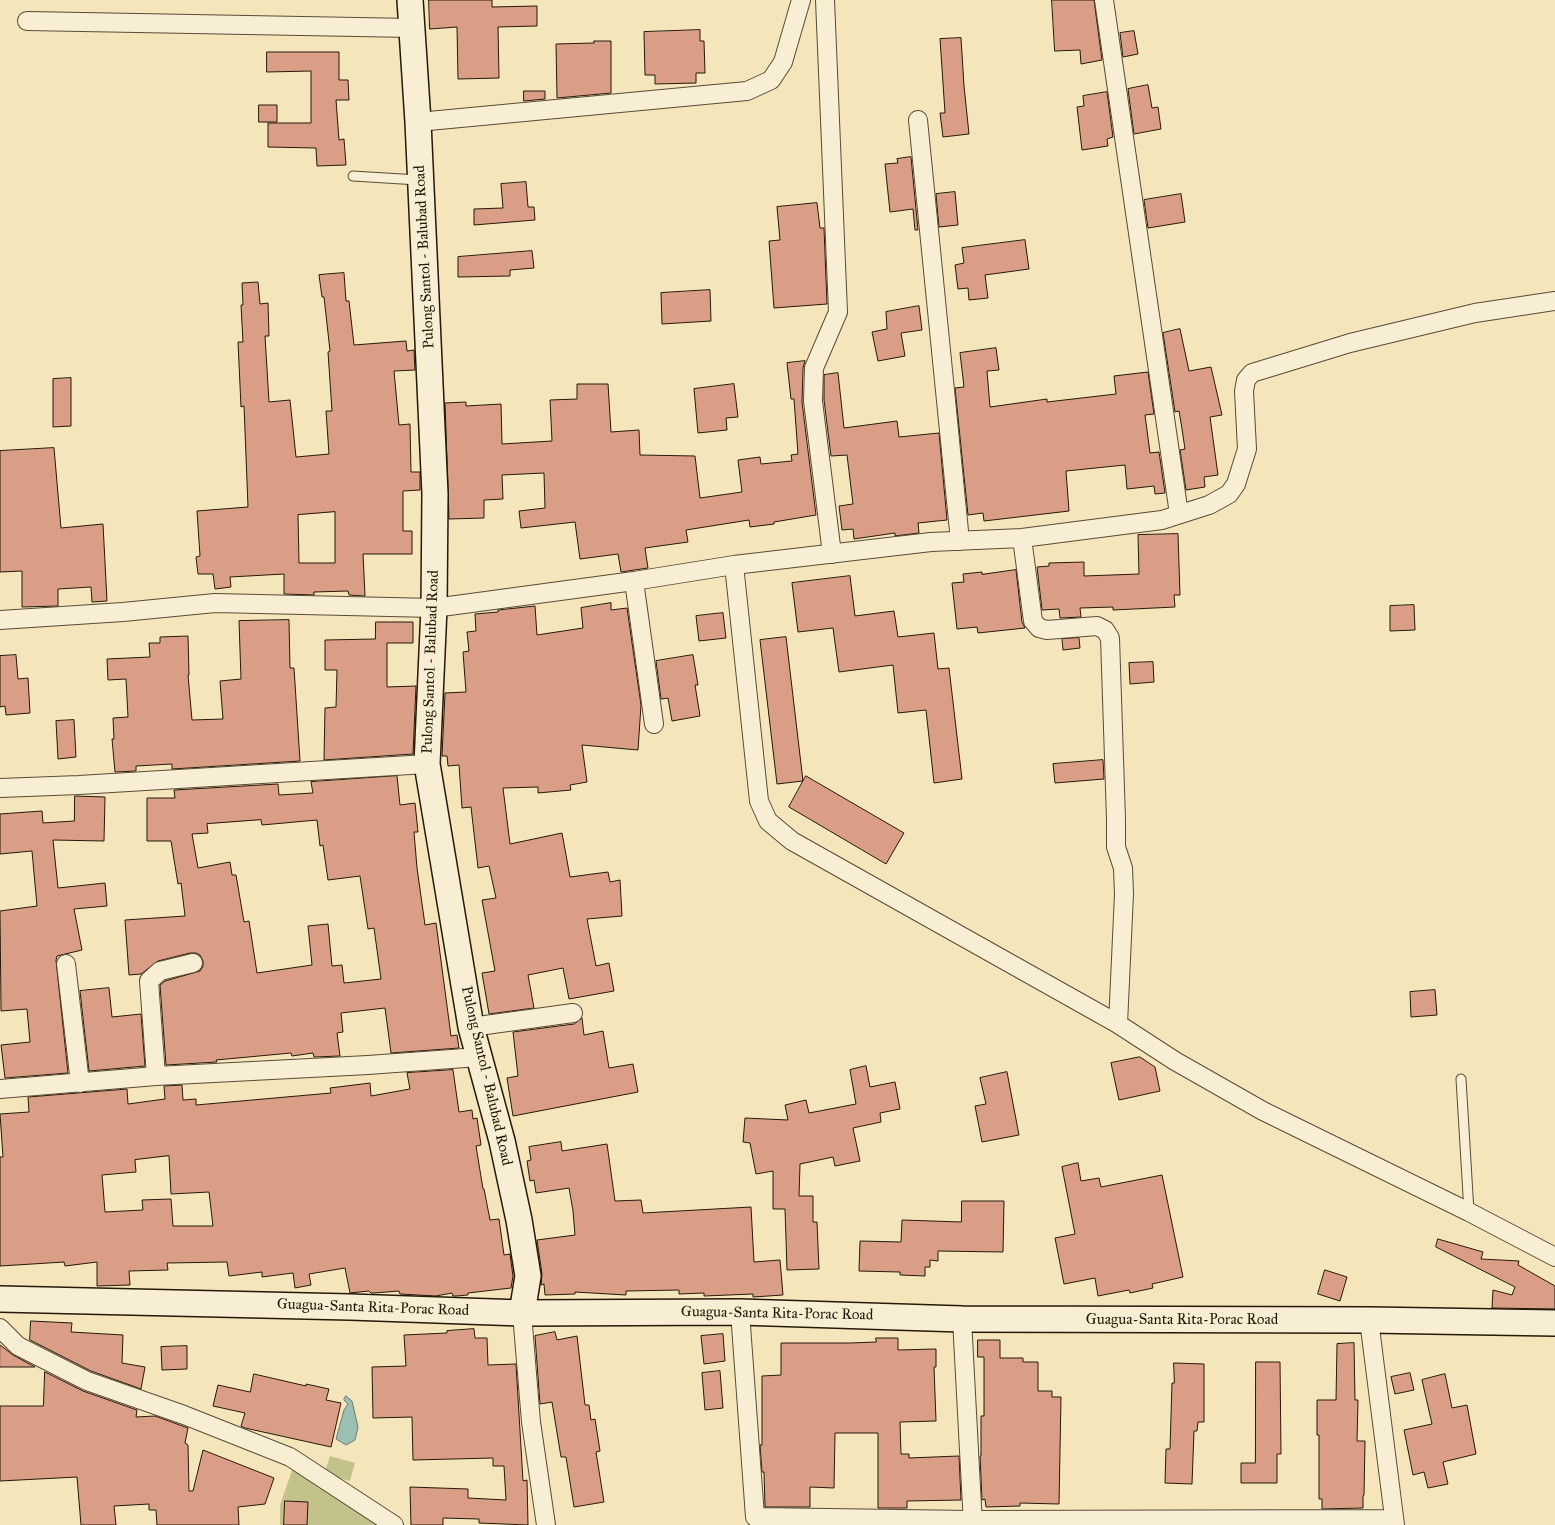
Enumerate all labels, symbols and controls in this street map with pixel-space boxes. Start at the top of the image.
street label: Pulong Santol - Balubad Road [411,165,439,349]
street label: Pulong Santol - Balubad Road [419,570,443,754]
street label: Pulong Santol - Balubad Road [457,984,515,1168]
street label: Guagua-Santa Rita-Porac Road [276,1296,470,1320]
street label: Guagua-Santa Rita-Porac Road [681,1303,873,1325]
street label: Guagua-Santa Rita-Porac Road [1086,1311,1278,1329]

